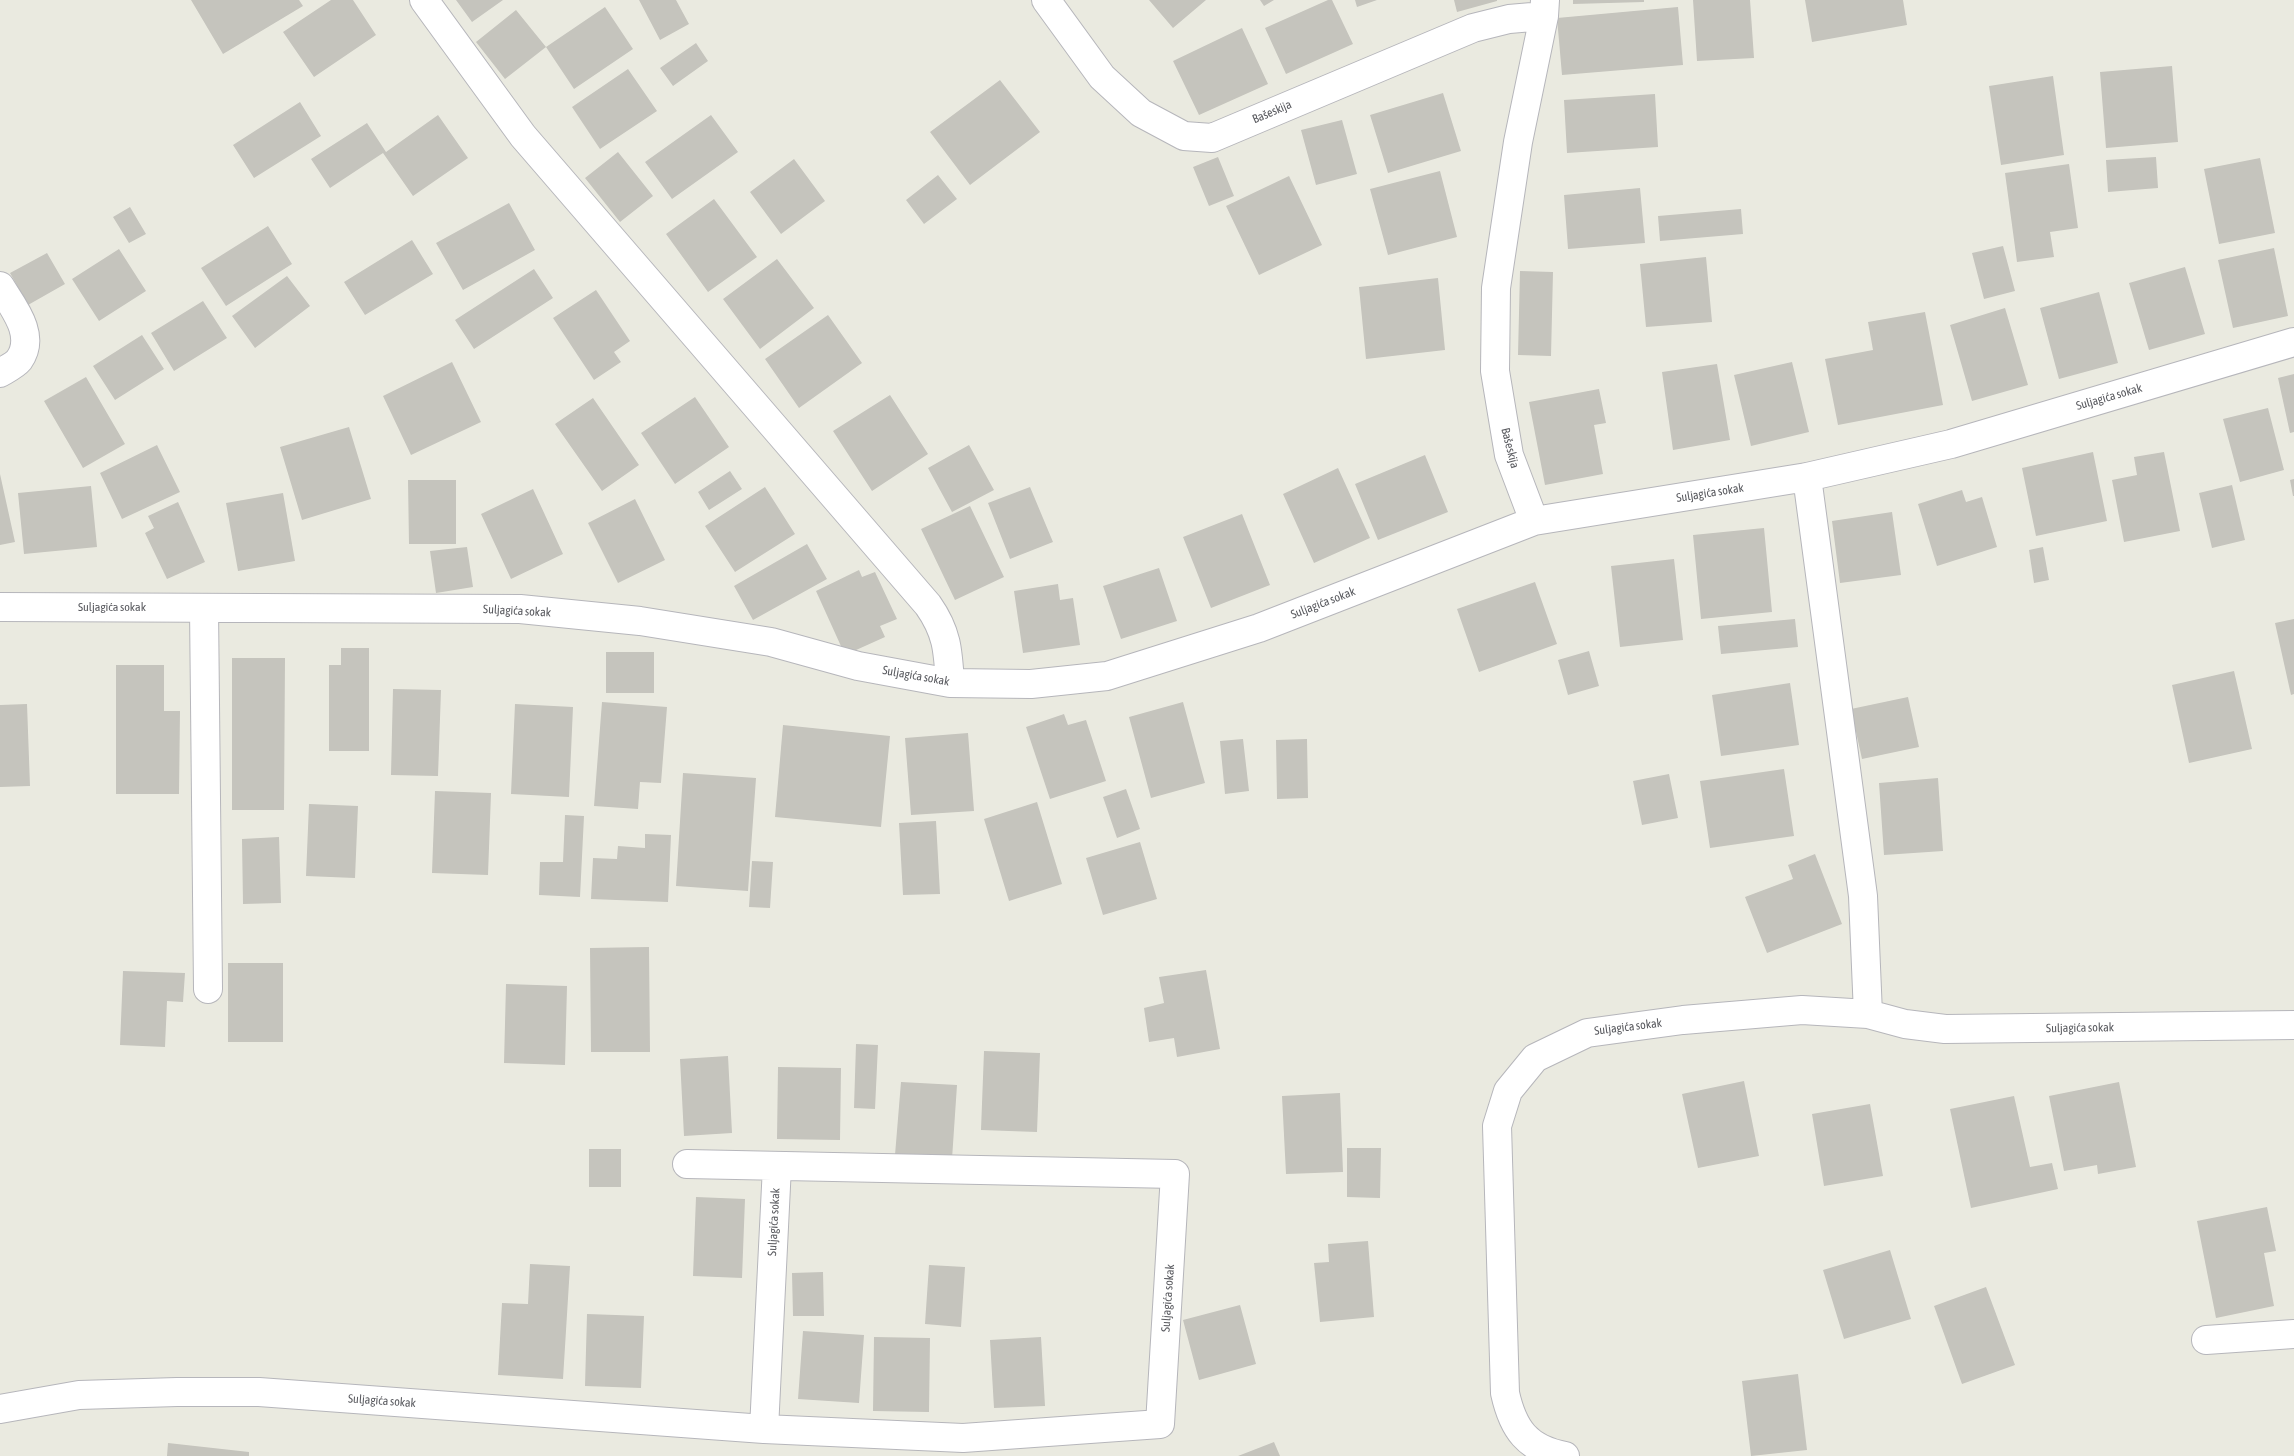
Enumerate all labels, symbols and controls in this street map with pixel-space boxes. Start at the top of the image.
street label: Bašeskija [1250,97,1294,127]
street label: Suljagića sokak [2074,381,2144,413]
street label: Bašeskija [1498,426,1522,470]
street label: Suljagića sokak [1675,481,1745,505]
street label: Suljagića sokak [1289,584,1357,622]
street label: Suljagića sokak [78,600,146,614]
street label: Suljagića sokak [483,602,551,620]
street label: Suljagića sokak [881,663,951,689]
street label: Suljagića sokak [1593,1016,1663,1038]
street label: Suljagića sokak [2046,1020,2114,1036]
street label: Suljagića sokak [765,1188,783,1256]
street label: Suljagića sokak [1158,1264,1178,1332]
street label: Suljagića sokak [348,1391,416,1411]

